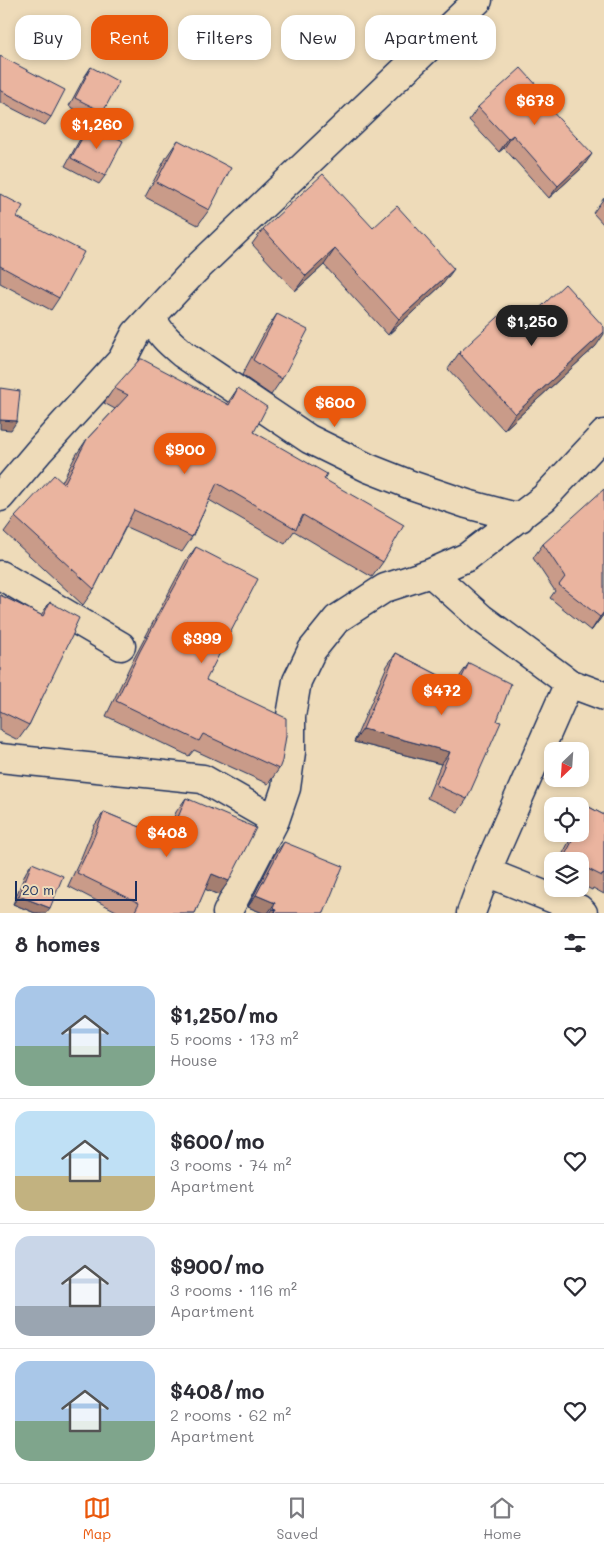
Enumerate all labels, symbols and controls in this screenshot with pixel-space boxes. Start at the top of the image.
chip: Buy [15,15,81,60]
chip: Rent [91,15,168,60]
chip: Filters [178,15,271,60]
chip: New [281,15,355,60]
chip: Apartment [365,15,496,60]
pin: $673 [505,84,565,126]
text: $673 [516,89,554,110]
pin: $1,260 [56,108,138,150]
text: $1,260 [72,113,122,134]
pin: $1,250 [491,304,573,347]
text: $1,250 [507,310,557,331]
pin: $600 [305,386,365,428]
text: $600 [315,391,355,412]
pin: $900 [155,432,215,475]
text: $900 [165,438,205,459]
pin: $399 [172,622,232,664]
text: $399 [183,627,221,648]
pin: $472 [412,674,472,716]
text: $472 [423,679,461,700]
north arrow [544,742,589,788]
map controls [544,742,589,897]
button: locate [544,797,589,842]
pin: $408 [137,816,197,858]
text: $408 [147,821,187,842]
button: layers [544,852,589,897]
scale bar [15,878,138,901]
text: 20 m [22,880,54,899]
icon: filters [561,929,589,957]
text: 8 homes [15,930,100,957]
text: $1,250/mo [170,1001,278,1028]
icon: home [55,1006,115,1066]
icon: heart [561,1022,589,1050]
text: 5 rooms · 173 m² [170,1028,299,1049]
text: House [170,1049,217,1070]
text: $600/mo [170,1127,264,1154]
icon: home [55,1131,115,1191]
icon: heart [561,1147,589,1175]
text: 3 rooms · 74 m² [170,1154,291,1175]
text: Apartment [170,1175,255,1196]
text: $900/mo [170,1252,264,1279]
icon: home [55,1256,115,1316]
icon: heart [561,1272,589,1300]
text: 3 rooms · 116 m² [170,1279,297,1300]
text: Apartment [170,1300,255,1321]
text: $408/mo [170,1377,265,1404]
icon: home [55,1381,115,1441]
icon: heart [561,1397,589,1425]
text: 2 rooms · 62 m² [170,1404,291,1425]
text: Apartment [170,1425,255,1446]
tab: Map [83,1494,111,1543]
tab: Saved [276,1494,318,1543]
tab: Home [483,1494,521,1543]

